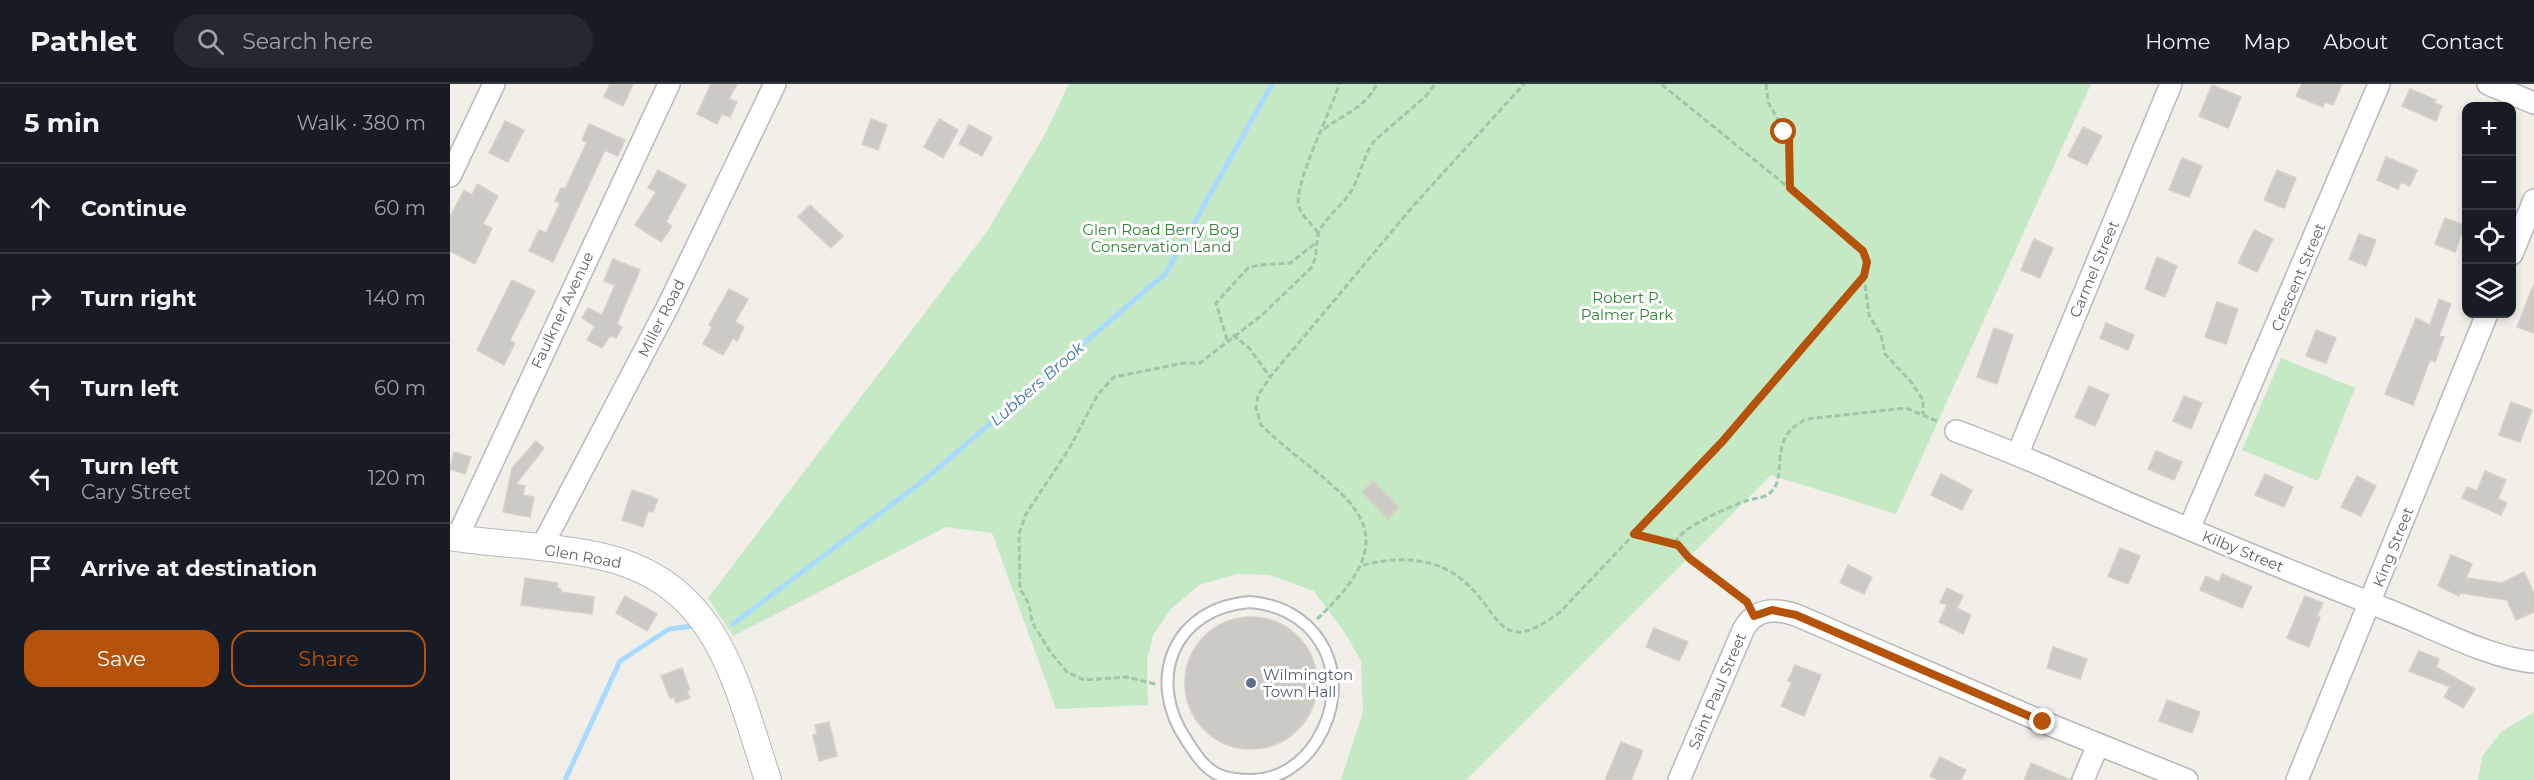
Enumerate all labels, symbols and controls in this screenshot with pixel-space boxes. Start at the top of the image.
search box [173,14,593,68]
text: Pathlet [30,24,137,58]
icon: search [194,25,227,58]
text: Search here [242,28,373,55]
text: Home [2145,29,2210,54]
text: Map [2243,29,2290,54]
text: About [2323,29,2388,54]
text: Contact [2421,29,2504,54]
map controls [2462,102,2516,318]
button: + [2462,102,2516,156]
text: 5 min [24,107,100,139]
text: Walk · 380 m [296,111,426,135]
route start [1770,118,1796,144]
button: − [2462,156,2516,210]
icon: ahead [24,192,57,225]
text: Continue [81,195,187,222]
text: 60 m [374,196,426,220]
button: locate [2462,210,2516,264]
street label: Carmel Street [2065,218,2123,320]
park label: Glen Road Berry Bog Conservation Land [1082,220,1240,256]
street label: Crescent Street [2267,220,2329,334]
street label: Faulkner Avenue [527,249,597,371]
button: layers [2462,264,2516,318]
street label: Miller Road [633,276,689,360]
icon: right [24,282,57,315]
text: Turn right [81,285,196,312]
text: 140 m [366,286,426,310]
park label: Robert P. Palmer Park [1581,288,1673,324]
water label: Lubbers Brook [986,337,1089,430]
icon: left [24,372,57,405]
text: Turn left [81,375,179,402]
text: 60 m [374,376,426,400]
text: Turn left [81,453,179,480]
icon: left [24,462,57,495]
text: 120 m [368,466,426,490]
text: Cary Street [81,480,191,504]
street label: King Street [2368,504,2418,590]
street label: Kilby Street [2200,526,2286,576]
street label: Glen Road [543,540,623,572]
icon: arrive [24,552,57,585]
text: Arrive at destination [81,555,317,582]
button: Save [24,630,219,687]
button: Share [231,630,426,687]
street label: Saint Paul Street [1684,630,1750,752]
place label: Wilmington Town Hall [1263,665,1353,701]
marker: Wilmington Town Hall [1244,676,1258,690]
route end [2029,708,2055,734]

